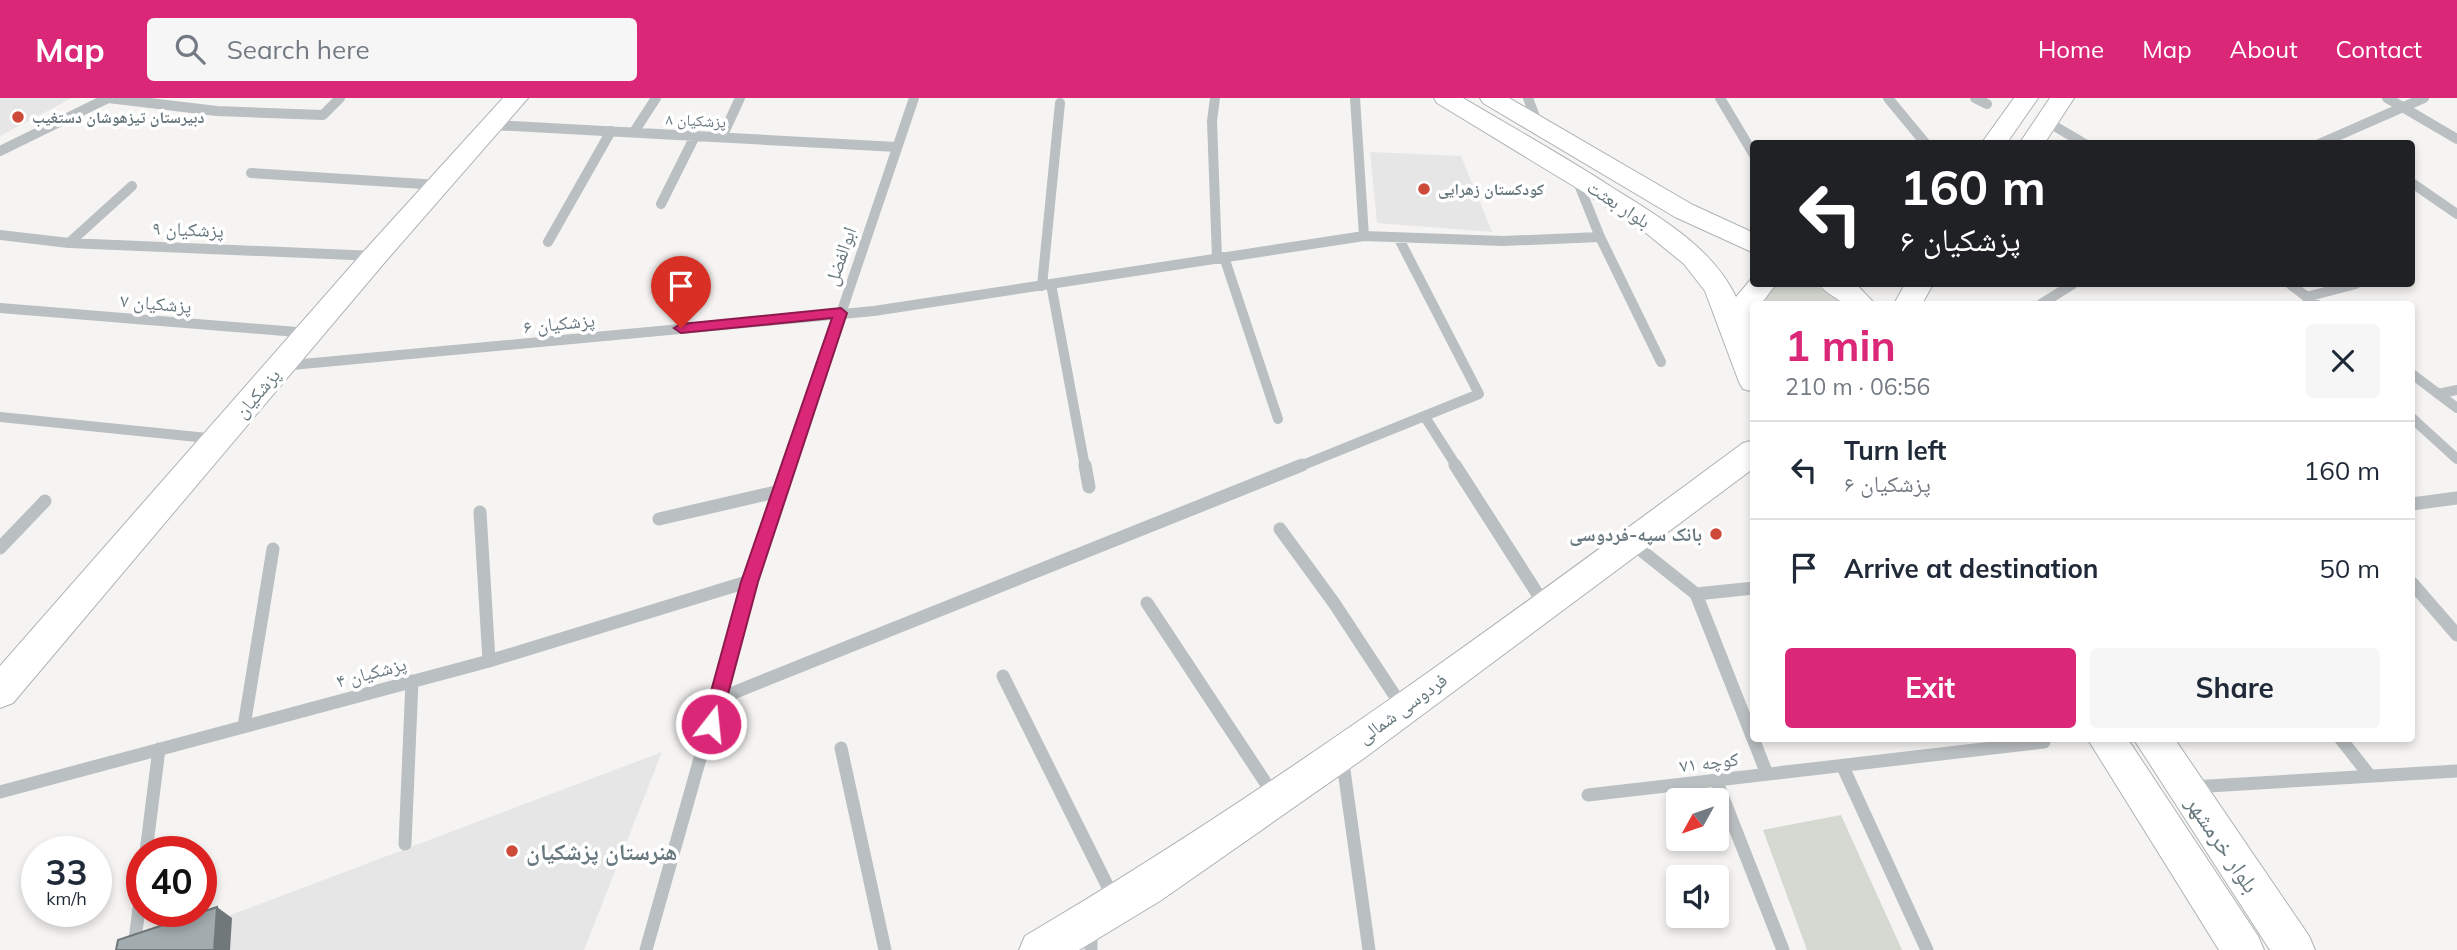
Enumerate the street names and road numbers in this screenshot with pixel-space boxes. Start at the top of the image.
street label: پزشکیان ۸ [665,108,727,133]
street label: بلوار بعثت [1583,175,1655,233]
street label: پزشکیان ۹ [152,216,224,242]
street label: ابوالفضل [819,223,861,289]
street label: پزشکیان ۷ [119,288,193,318]
street label: پزشکیان ۶ [522,307,596,339]
street label: پزشکیان [229,363,285,423]
street label: پزشکیان ۴ [333,651,409,693]
street label: فردوسی شمالی [1352,667,1452,749]
street label: کوچه ۷۱ [1678,746,1740,778]
street label: بلوار خرمشهر [2179,789,2266,898]

